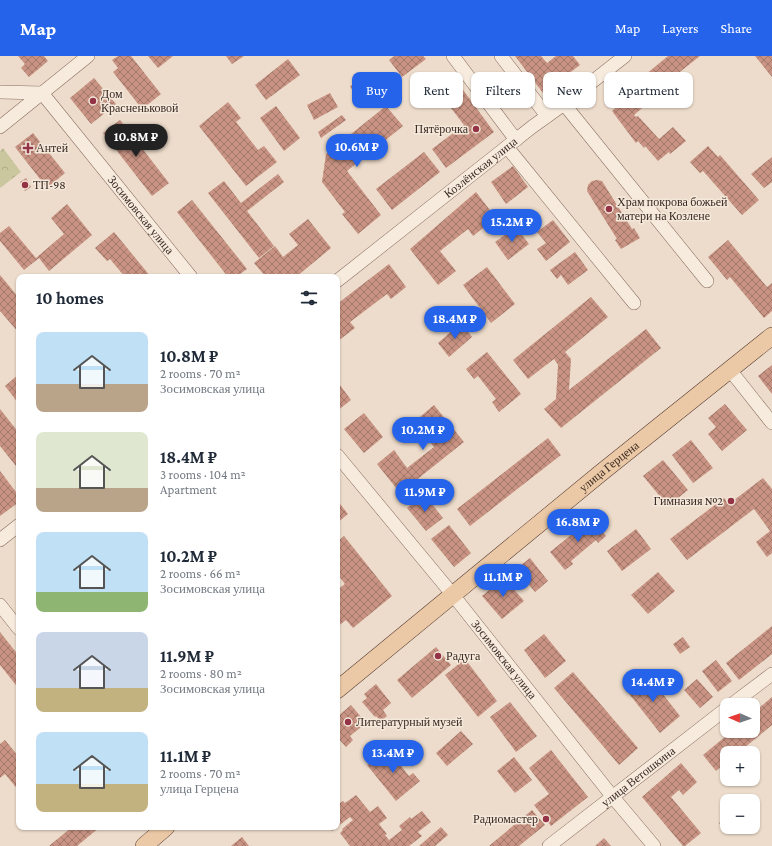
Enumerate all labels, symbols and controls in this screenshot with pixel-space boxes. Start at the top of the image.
text: Map [20,18,56,39]
text: Map [615,20,640,36]
text: Layers [662,20,699,36]
text: Share [721,20,752,36]
chip: Buy [352,72,402,108]
chip: Rent [410,72,463,108]
chip: Filters [471,72,535,108]
chip: New [543,72,596,108]
chip: Apartment [604,72,693,108]
place label: Дом Красненьковой [101,87,179,115]
marker: Дом Красненьковой [88,96,98,106]
place label: Пятёрочка [415,122,469,136]
pin: 10.8M ₽ [99,124,173,158]
marker: Пятёрочка [471,124,481,134]
text: 10.8M ₽ [114,129,158,144]
pin: 10.6M ₽ [320,134,394,168]
street label: Козлёнская улица [441,134,521,201]
text: 10.6M ₽ [335,139,379,154]
place label: Антей [36,141,69,155]
marker: Антей [23,143,33,153]
street label: Зосимовская улица [105,173,177,258]
place label: ТП-98 [33,178,66,192]
marker: ТП-98 [20,180,30,190]
place label: Храм покрова божьей матери на Козлене [617,195,728,223]
marker: Храм покрова божьей матери на Козлене [604,204,614,214]
pin: 15.2M ₽ [475,209,549,243]
text: 15.2M ₽ [491,214,533,229]
icon: filters [298,287,320,309]
text: 10 homes [36,289,104,308]
pin: 18.4M ₽ [418,306,492,340]
text: 18.4M ₽ [433,311,477,326]
text: 10.8M ₽ [160,347,218,366]
icon: home [68,348,116,396]
text: 2 rooms · 70 m² [160,366,241,381]
text: Зосимовская улица [160,381,265,396]
pin: 10.2M ₽ [386,417,460,451]
text: 10.2M ₽ [401,422,445,437]
street label: улица Герцена [576,438,642,495]
icon: home [68,448,116,496]
text: 18.4M ₽ [160,448,217,467]
text: 3 rooms · 104 m² [160,467,246,482]
pin: 11.9M ₽ [388,479,462,513]
text: Apartment [160,482,217,497]
text: 11.9M ₽ [404,484,446,499]
place label: Гимназия №2 [654,494,723,508]
marker: Гимназия №2 [726,496,736,506]
pin: 16.8M ₽ [541,509,615,543]
text: 16.8M ₽ [556,514,600,529]
text: 10.2M ₽ [160,547,217,566]
icon: home [68,548,116,596]
pin: 11.1M ₽ [466,564,540,598]
text: 2 rooms · 66 m² [160,566,241,581]
text: 11.1M ₽ [483,569,523,584]
text: Зосимовская улица [160,581,265,596]
street label: Зосимовская улица [468,617,540,702]
text: 11.9M ₽ [160,647,214,666]
icon: home [68,648,116,696]
place label: Радуга [446,649,481,663]
marker: Радуга [433,651,443,661]
text: 2 rooms · 80 m² [160,666,242,681]
pin: 14.4M ₽ [616,669,690,703]
text: 14.4M ₽ [631,674,675,689]
text: Зосимовская улица [160,681,265,696]
north arrow [720,698,760,738]
map controls [720,698,760,834]
place label: Литературный музей [356,715,463,729]
marker: Литературный музей [343,717,353,727]
pin: 13.4M ₽ [356,740,430,774]
street label: улица Ветошкина [599,743,679,810]
text: 13.4M ₽ [372,745,414,760]
button: + [720,746,760,786]
text: 11.1M ₽ [160,747,211,766]
icon: home [68,748,116,796]
text: 2 rooms · 70 m² [160,766,241,781]
text: улица Герцена [160,781,239,796]
button: − [720,794,760,834]
place label: Радиомастер [473,812,538,826]
marker: Радиомастер [541,814,551,824]

